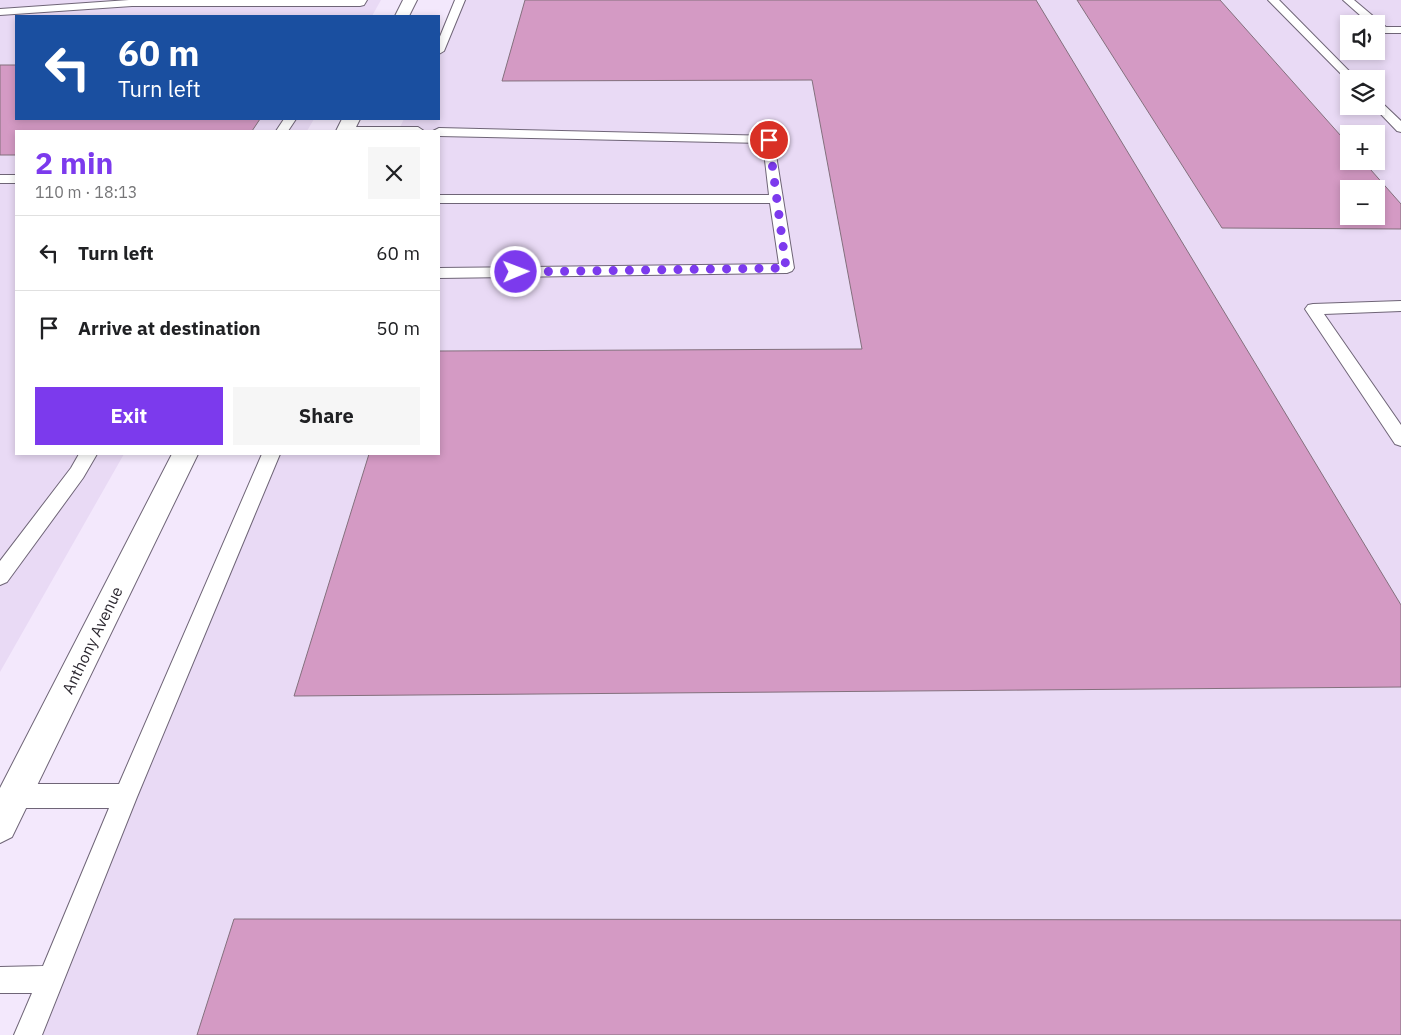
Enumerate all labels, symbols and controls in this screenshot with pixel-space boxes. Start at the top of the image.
map controls [1340,15,1385,225]
button: sound [1340,15,1385,60]
text: 60 m [118,30,200,76]
icon: left [35,35,100,100]
button: layers [1340,70,1385,115]
text: Turn left [118,74,201,103]
pin [748,119,790,161]
button: + [1340,125,1385,170]
icon: arrive [755,126,783,154]
text: 2 min [35,143,113,182]
button: close [368,147,420,199]
button: − [1340,180,1385,225]
text: 110 m · 18:13 [35,182,137,202]
icon: left [35,239,63,267]
text: Turn left [78,241,154,265]
text: 60 m [376,241,420,265]
position arrow [489,245,541,297]
icon: arrive [35,314,63,342]
text: Arrive at destination [78,316,261,340]
text: 50 m [376,316,420,340]
button: Exit [35,387,223,445]
button: Share [233,387,420,445]
street label: Anthony Avenue [57,583,127,697]

